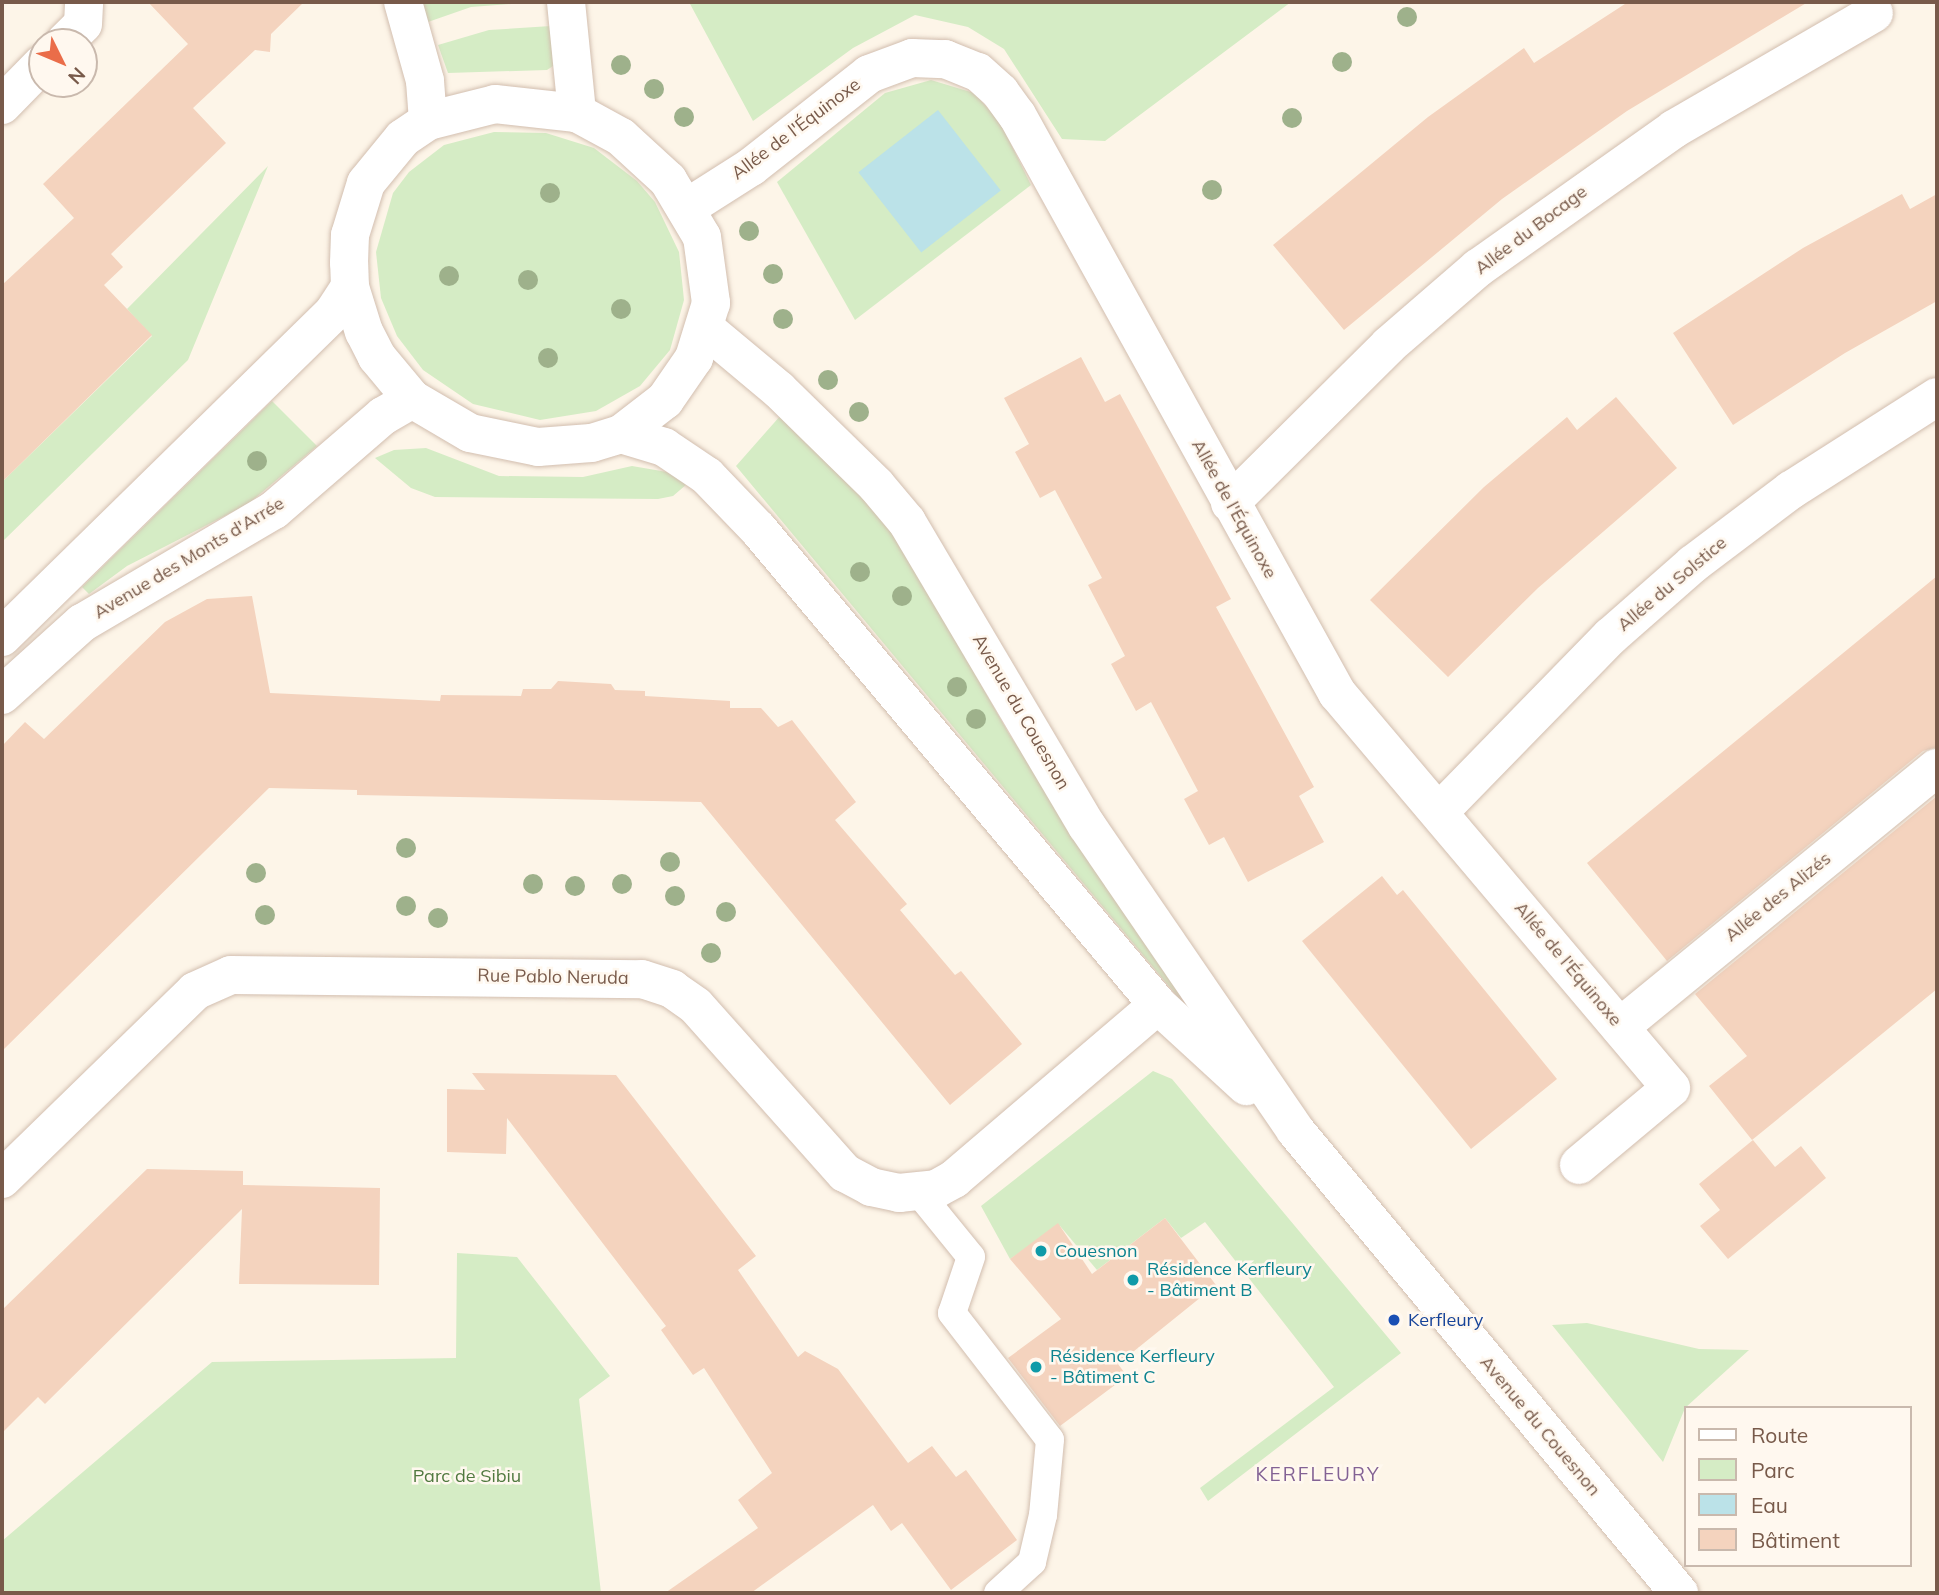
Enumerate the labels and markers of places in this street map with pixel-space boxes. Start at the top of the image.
place label: Couesnon [1055,1240,1137,1262]
marker: Couesnon [1033,1243,1049,1259]
place label: Résidence Kerfleury - Bâtiment B [1147,1259,1312,1302]
marker: Résidence Kerfleury - Bâtiment B [1125,1272,1141,1288]
place label: Kerfleury [1408,1309,1483,1331]
marker: Kerfleury [1386,1312,1402,1328]
place label: Résidence Kerfleury - Bâtiment C [1050,1346,1215,1388]
marker: Résidence Kerfleury - Bâtiment C [1028,1359,1044,1375]

